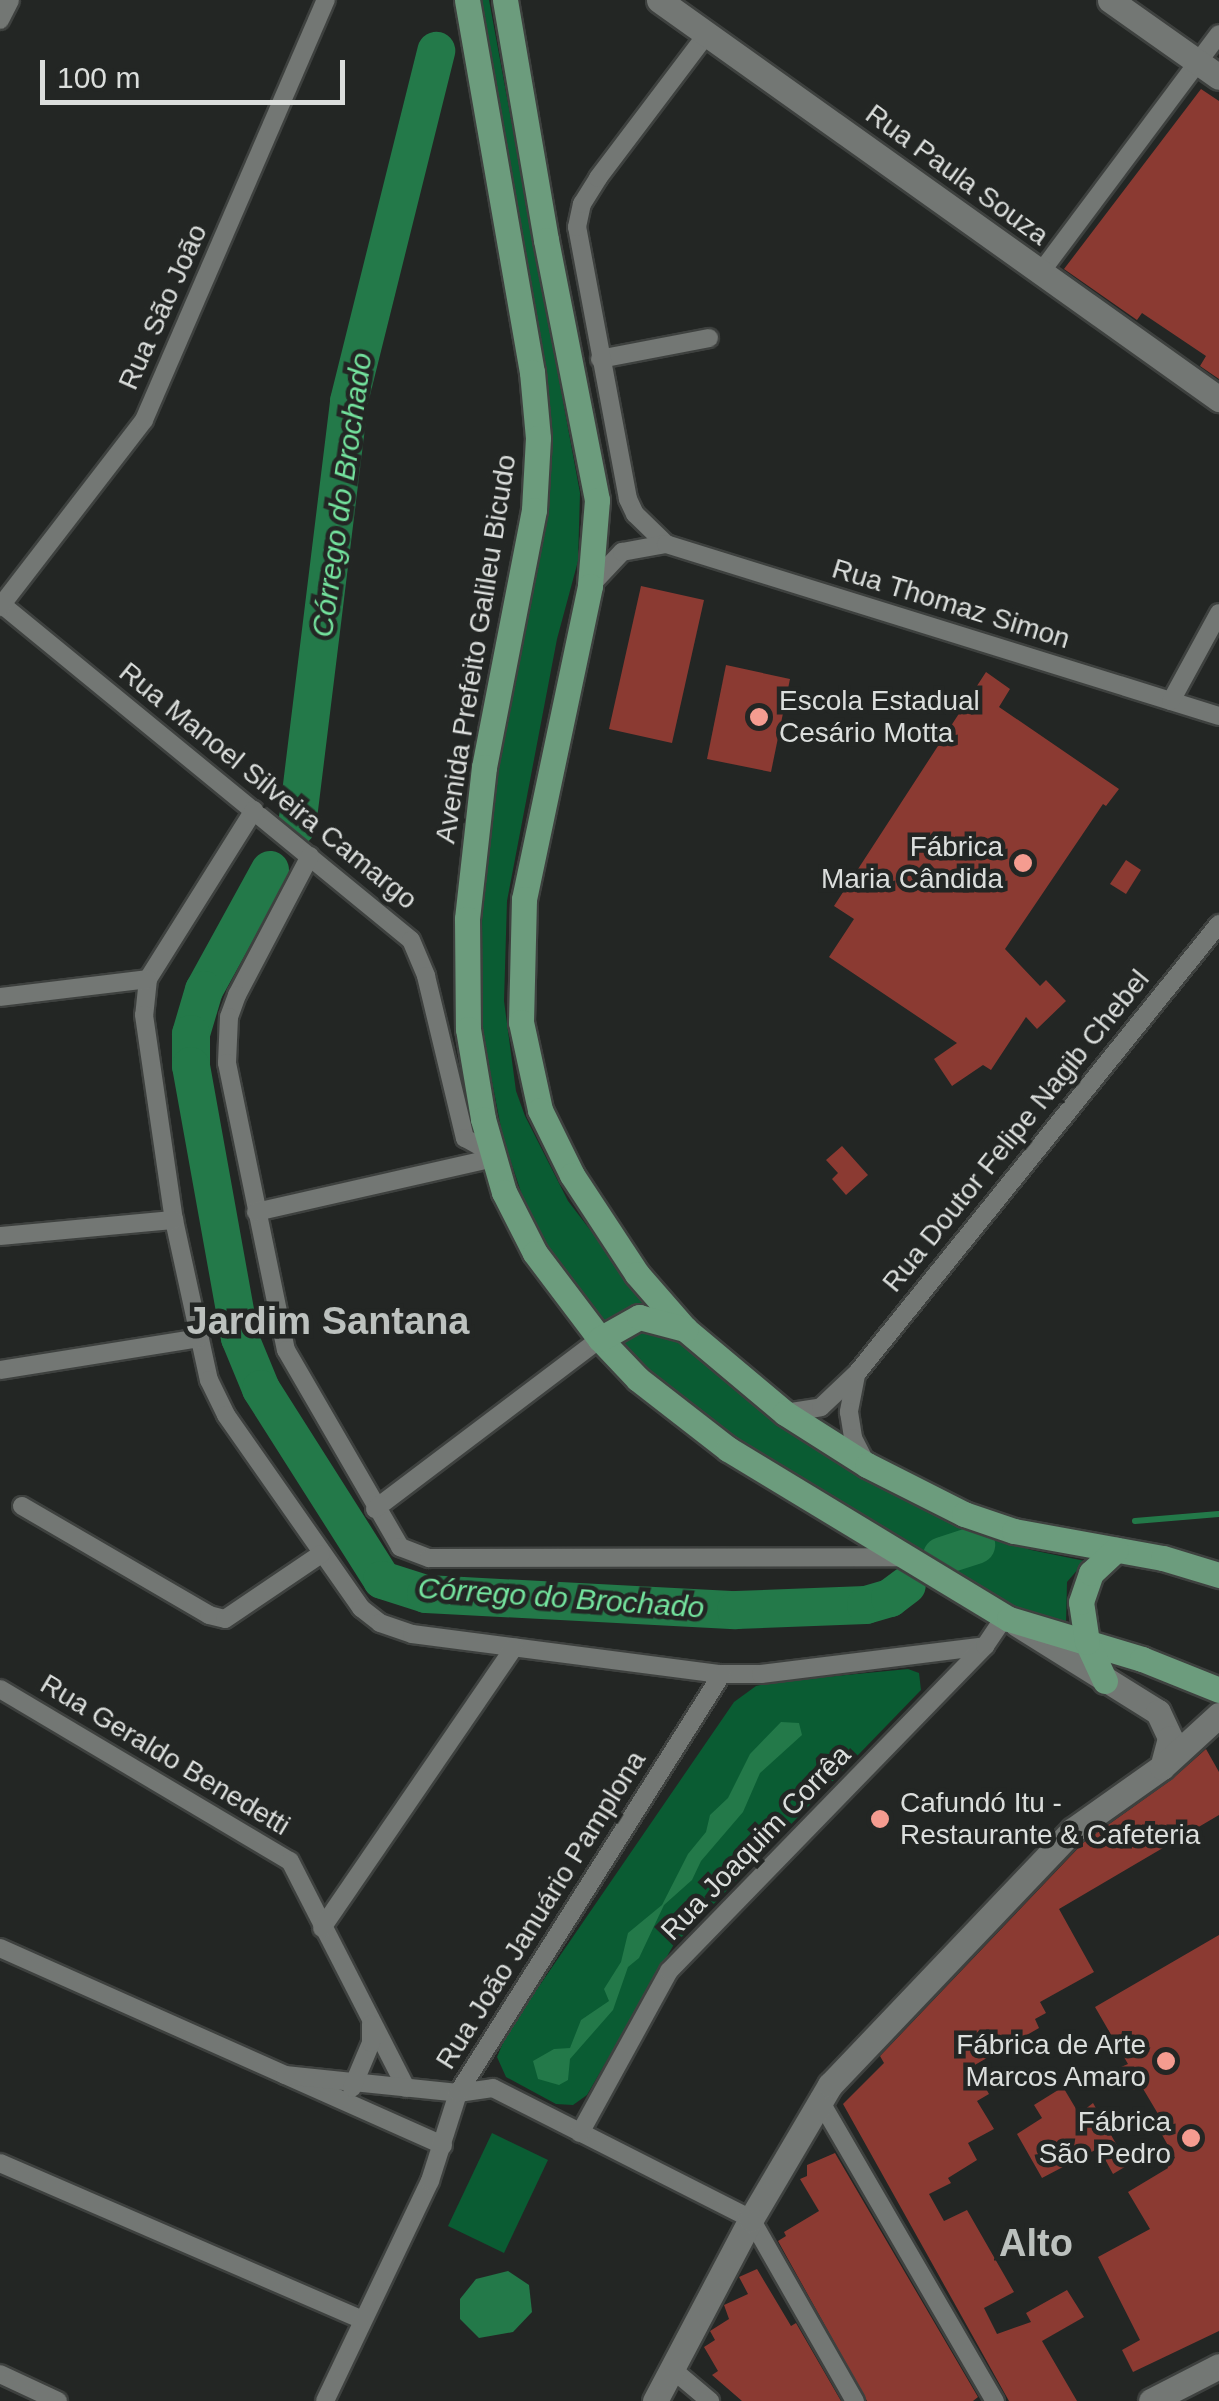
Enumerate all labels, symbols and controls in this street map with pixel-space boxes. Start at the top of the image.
scale bar [45,40,350,102]
text: 100 m [57,61,140,94]
street label: Rua Paula Souza [859,97,1055,253]
street label: Rua São João [112,219,214,395]
water label: Córrego do Brochado [304,350,380,640]
street label: Avenida Prefeito Galileu Bicudo [429,452,523,846]
street label: Rua Thomaz Simon [828,552,1074,656]
street label: Rua Manoel Silveira Camargo [112,655,424,917]
place label: Escola Estadual Cesário Motta [779,684,980,750]
marker: Escola Estadual Cesário Motta [748,706,770,728]
place label: Fábrica Maria Cândida [821,830,1003,896]
marker: Fábrica Maria Cândida [1012,852,1034,874]
street label: Rua Doutor Felipe Nagib Chebel [876,963,1156,1299]
district label: Jardim Santana [187,1299,469,1345]
water label: Córrego do Brochado [417,1570,705,1626]
street label: Rua Geraldo Benedetti [34,1667,296,1843]
street label: Rua Joaquim Corrêa [654,1738,858,1948]
street label: Rua João Januário Pamplona [429,1745,653,2075]
place label: Cafundó Itu - Restaurante & Cafeteria [900,1786,1200,1852]
marker: Cafundó Itu - Restaurante & Cafeteria [869,1808,891,1830]
place label: Fábrica de Arte Marcos Amaro [955,2028,1146,2094]
marker: Fábrica de Arte Marcos Amaro [1155,2050,1177,2072]
place label: Fábrica São Pedro [1039,2105,1171,2171]
marker: Fábrica São Pedro [1180,2127,1202,2149]
district label: Alto [999,2221,1073,2267]

